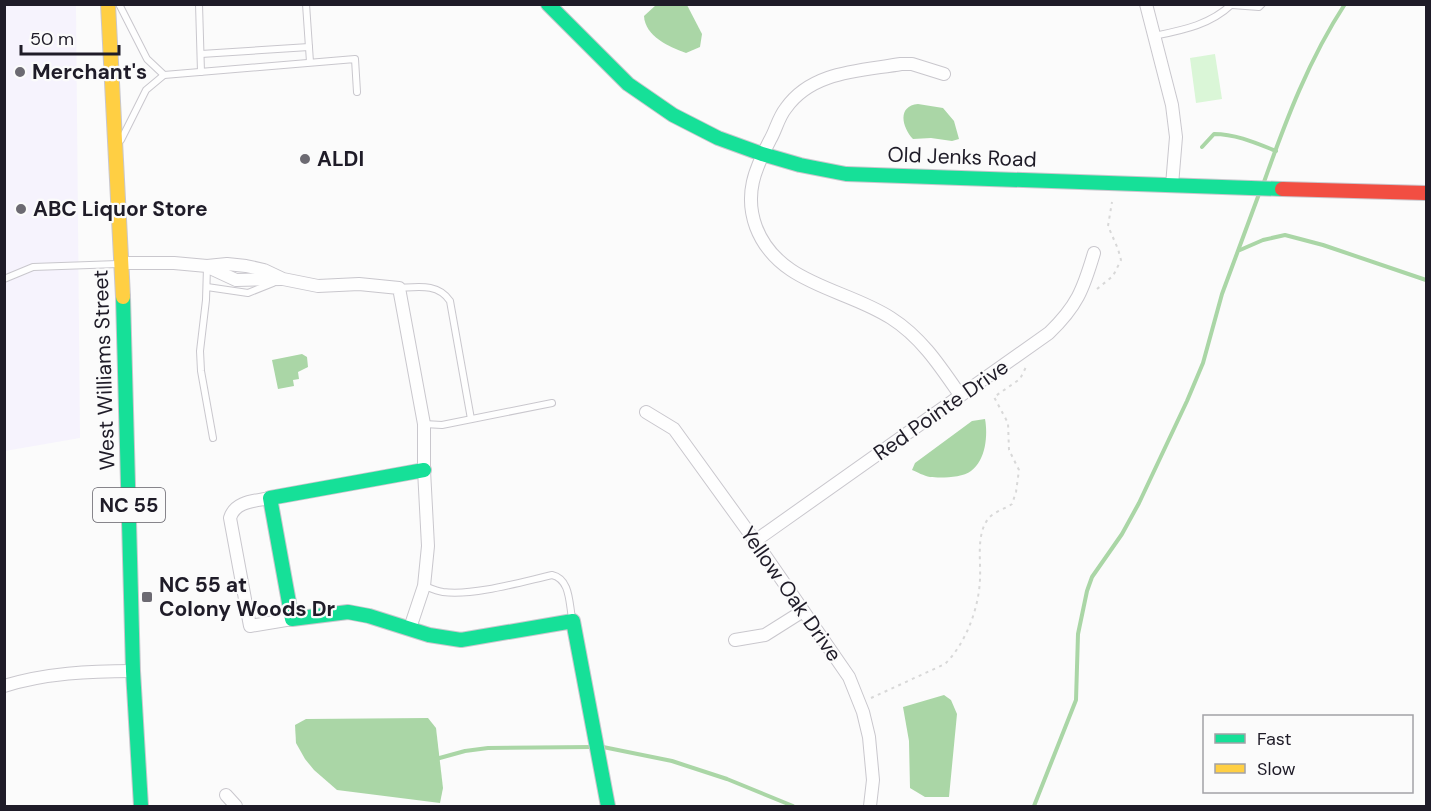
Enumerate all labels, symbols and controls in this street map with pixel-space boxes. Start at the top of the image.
scale bar [21,18,118,56]
text: 50 m [30,27,74,51]
place label: Merchant's [32,58,147,86]
marker: Merchant's [13,65,27,79]
street label: Old Jenks Road [887,140,1037,174]
place label: ALDI [317,145,364,173]
marker: ALDI [298,152,312,166]
place label: ABC Liquor Store [33,195,208,223]
marker: ABC Liquor Store [14,202,28,216]
street label: West Williams Street [87,269,121,471]
street label: Red Pointe Drive [868,353,1014,467]
road number: NC 55 [93,488,165,522]
street label: Yellow Oak Drive [734,521,848,667]
place label: NC 55 at Colony Woods Dr [159,571,335,623]
marker: NC 55 at Colony Woods Dr [140,590,154,604]
legend [1203,715,1413,793]
text: Fast [1257,727,1292,751]
text: Slow [1257,757,1296,781]

